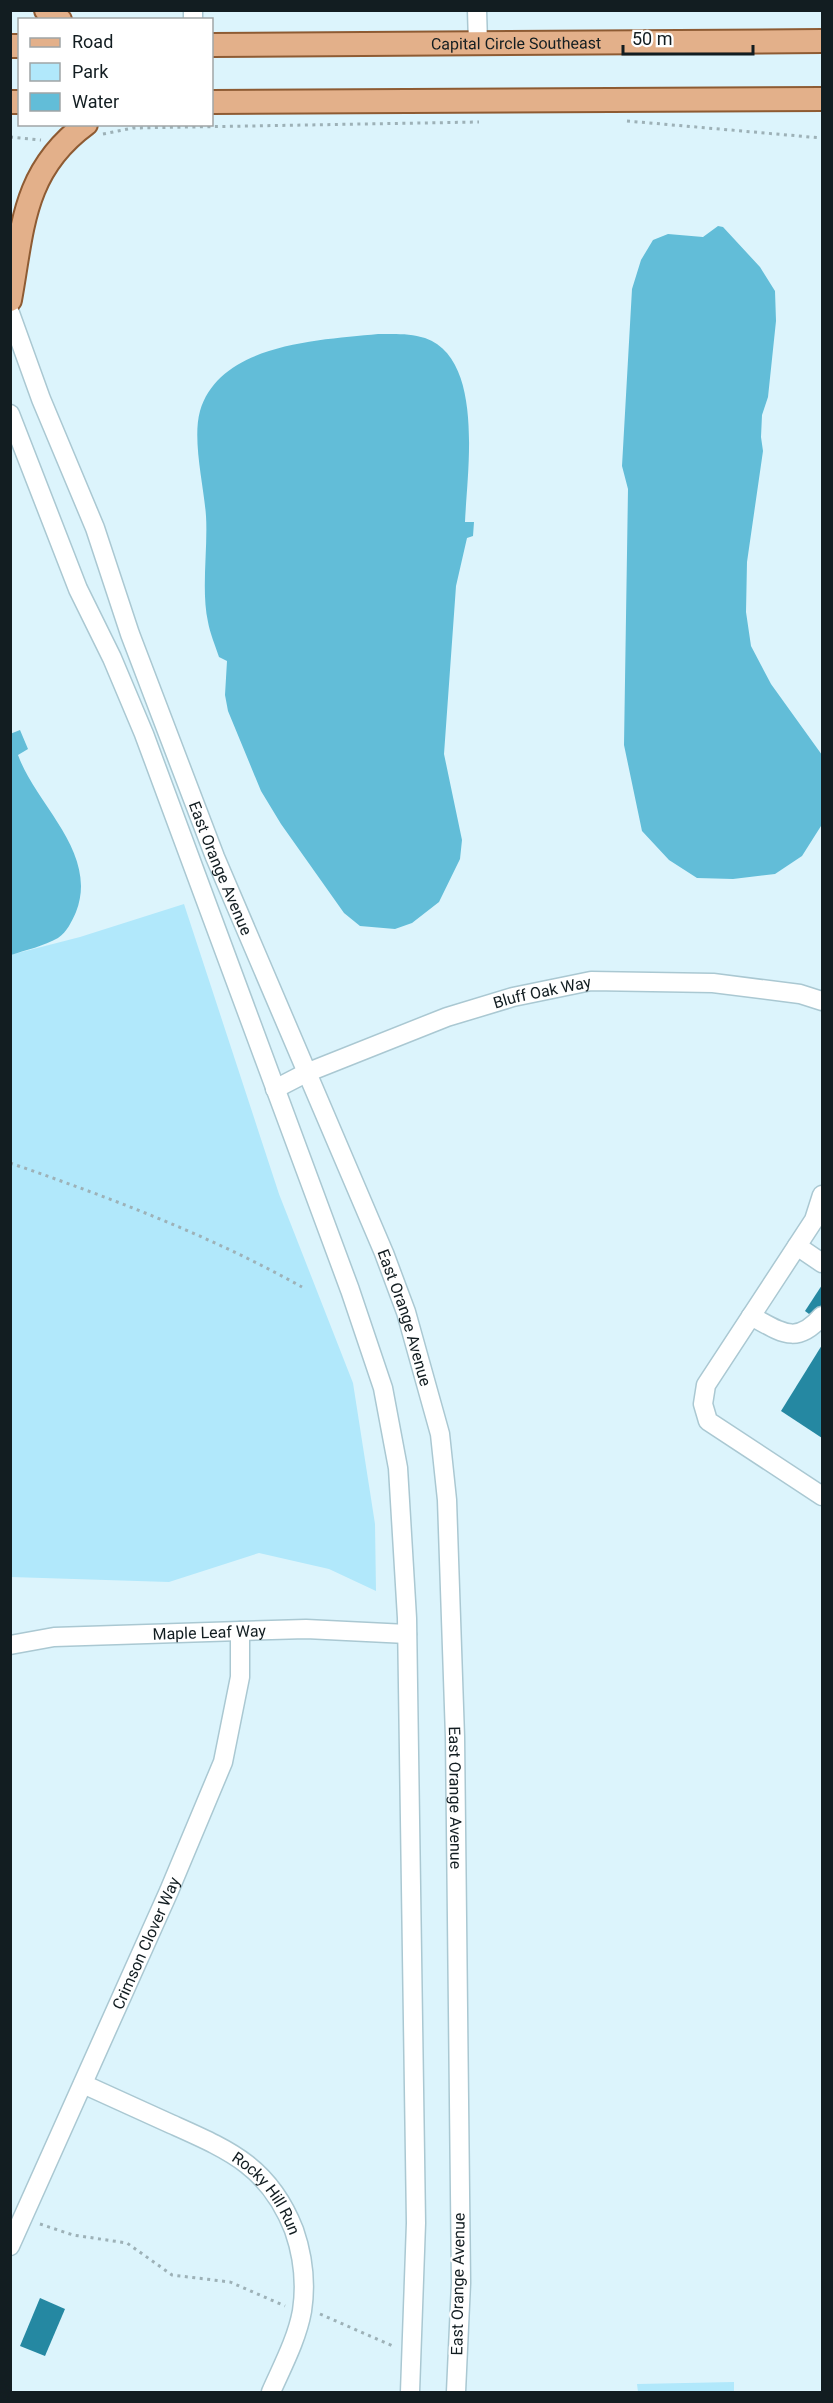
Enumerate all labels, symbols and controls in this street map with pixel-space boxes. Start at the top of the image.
legend [18,18,213,126]
scale bar [623,18,754,56]
text: 50 m [632,28,672,49]
text: Road [72,31,113,52]
street label: Capital Circle Southeast [431,33,601,53]
text: Park [72,61,109,82]
text: Water [72,91,119,112]
street label: East Orange Avenue [185,799,257,938]
street label: Bluff Oak Way [491,972,593,1012]
street label: East Orange Avenue [374,1246,436,1388]
street label: Maple Leaf Way [152,1621,267,1643]
street label: East Orange Avenue [445,1726,466,1869]
street label: Crimson Clover Way [108,1874,184,2012]
street label: Rocky Hill Run [229,2147,304,2237]
street label: East Orange Avenue [447,2213,469,2355]

